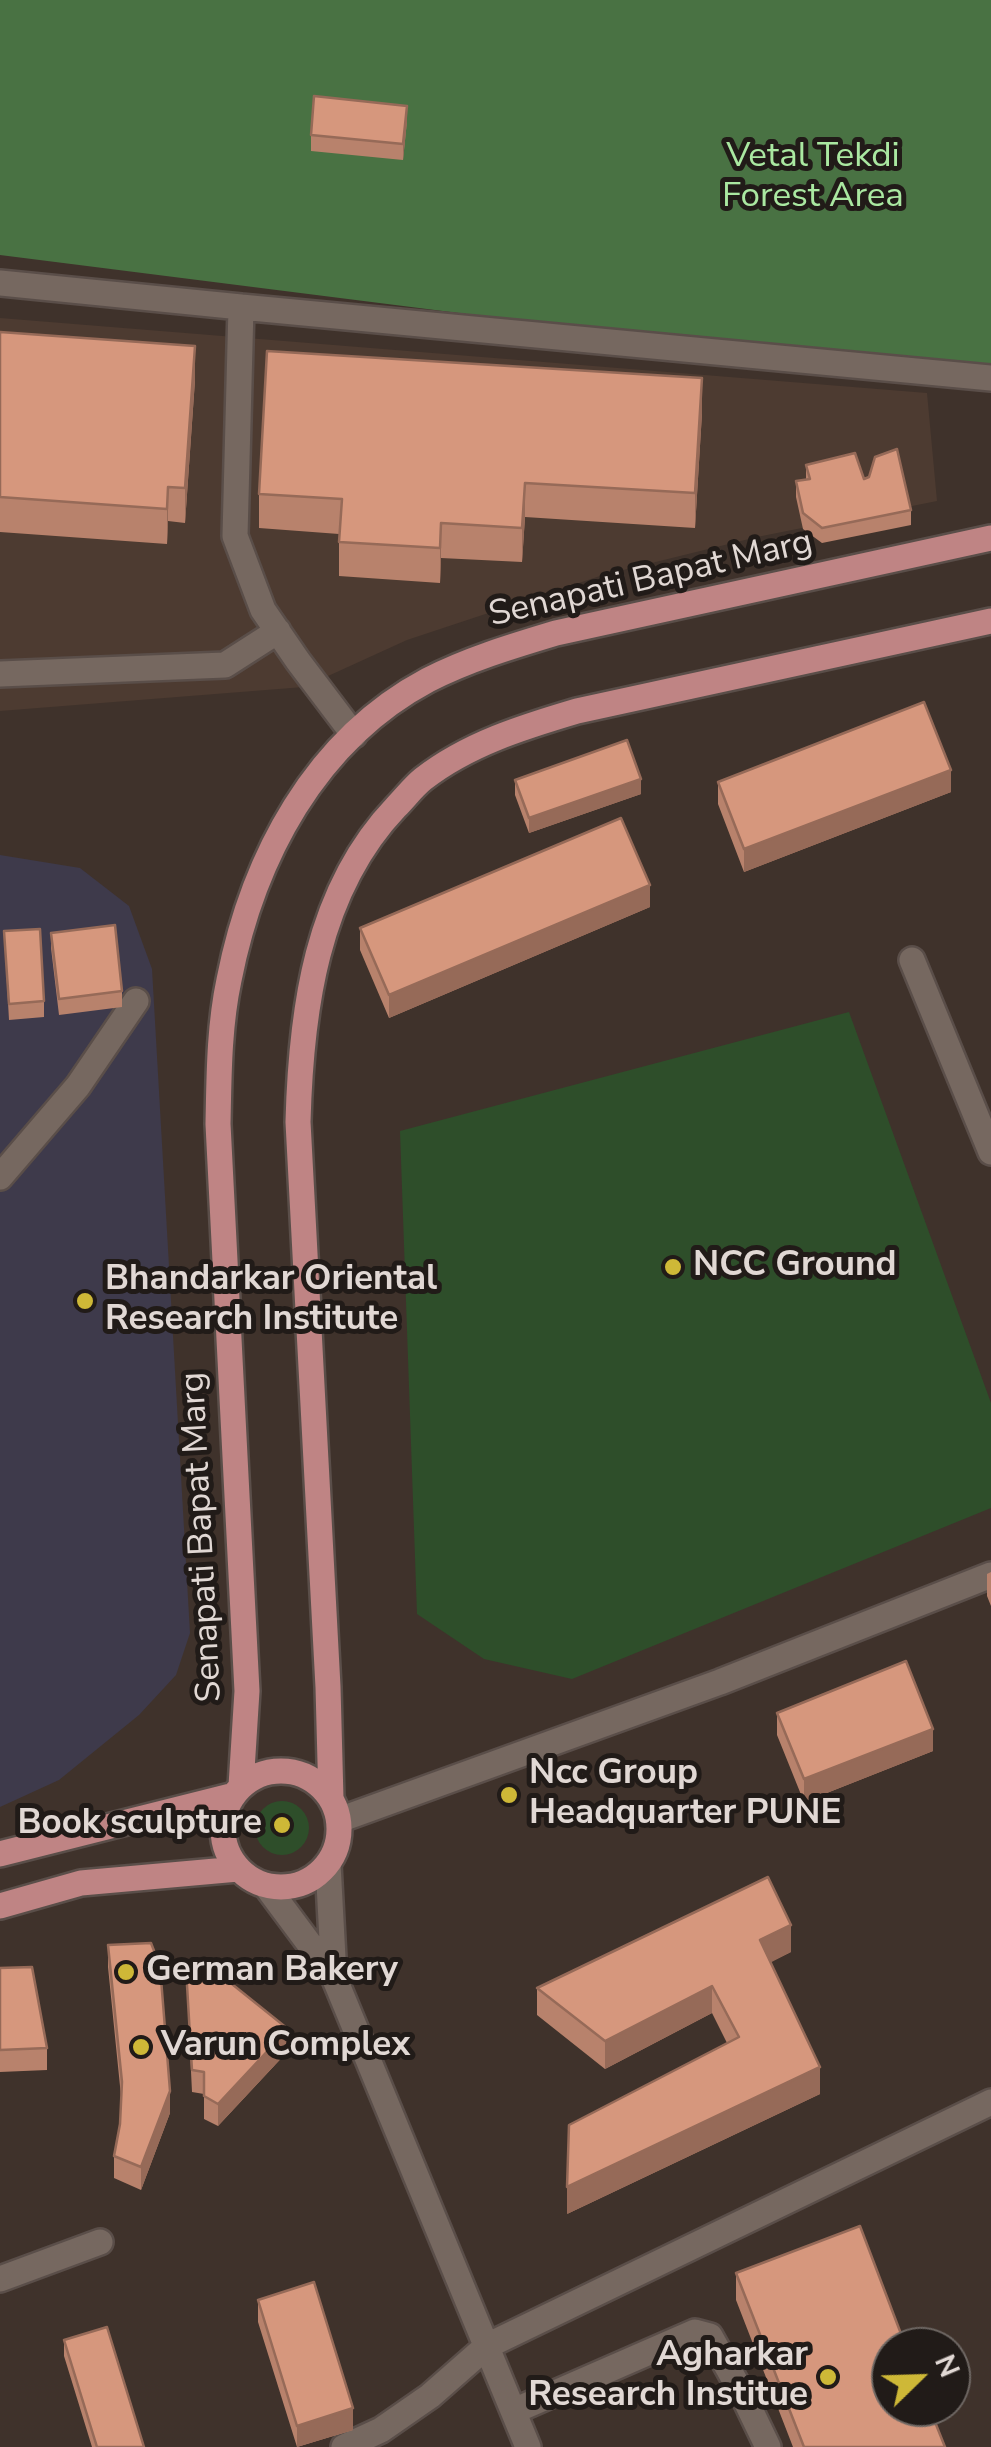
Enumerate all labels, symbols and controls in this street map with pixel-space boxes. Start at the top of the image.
park label: Vetal Tekdi Forest Area [722,137,904,219]
street label: Senapati Bapat Marg [485,522,817,638]
place label: NCC Ground [693,1246,896,1288]
marker: NCC Ground [662,1256,684,1278]
place label: Bhandarkar Oriental Research Institute [105,1260,437,1342]
marker: Bhandarkar Oriental Research Institute [74,1290,96,1312]
street label: Senapati Bapat Marg [173,1371,233,1703]
place label: Ncc Group Headquarter PUNE [529,1754,841,1836]
marker: Ncc Group Headquarter PUNE [498,1784,520,1806]
place label: Book sculpture [17,1804,262,1846]
marker: Book sculpture [271,1814,293,1836]
place label: German Bakery [146,1951,398,1993]
marker: German Bakery [115,1961,137,1983]
place label: Varun Complex [161,2026,410,2068]
marker: Varun Complex [130,2036,152,2058]
north arrow [871,2327,971,2427]
place label: Agharkar Research Institue [528,2336,808,2418]
text: N [925,2349,968,2383]
marker: Agharkar Research Institue [817,2366,839,2388]

